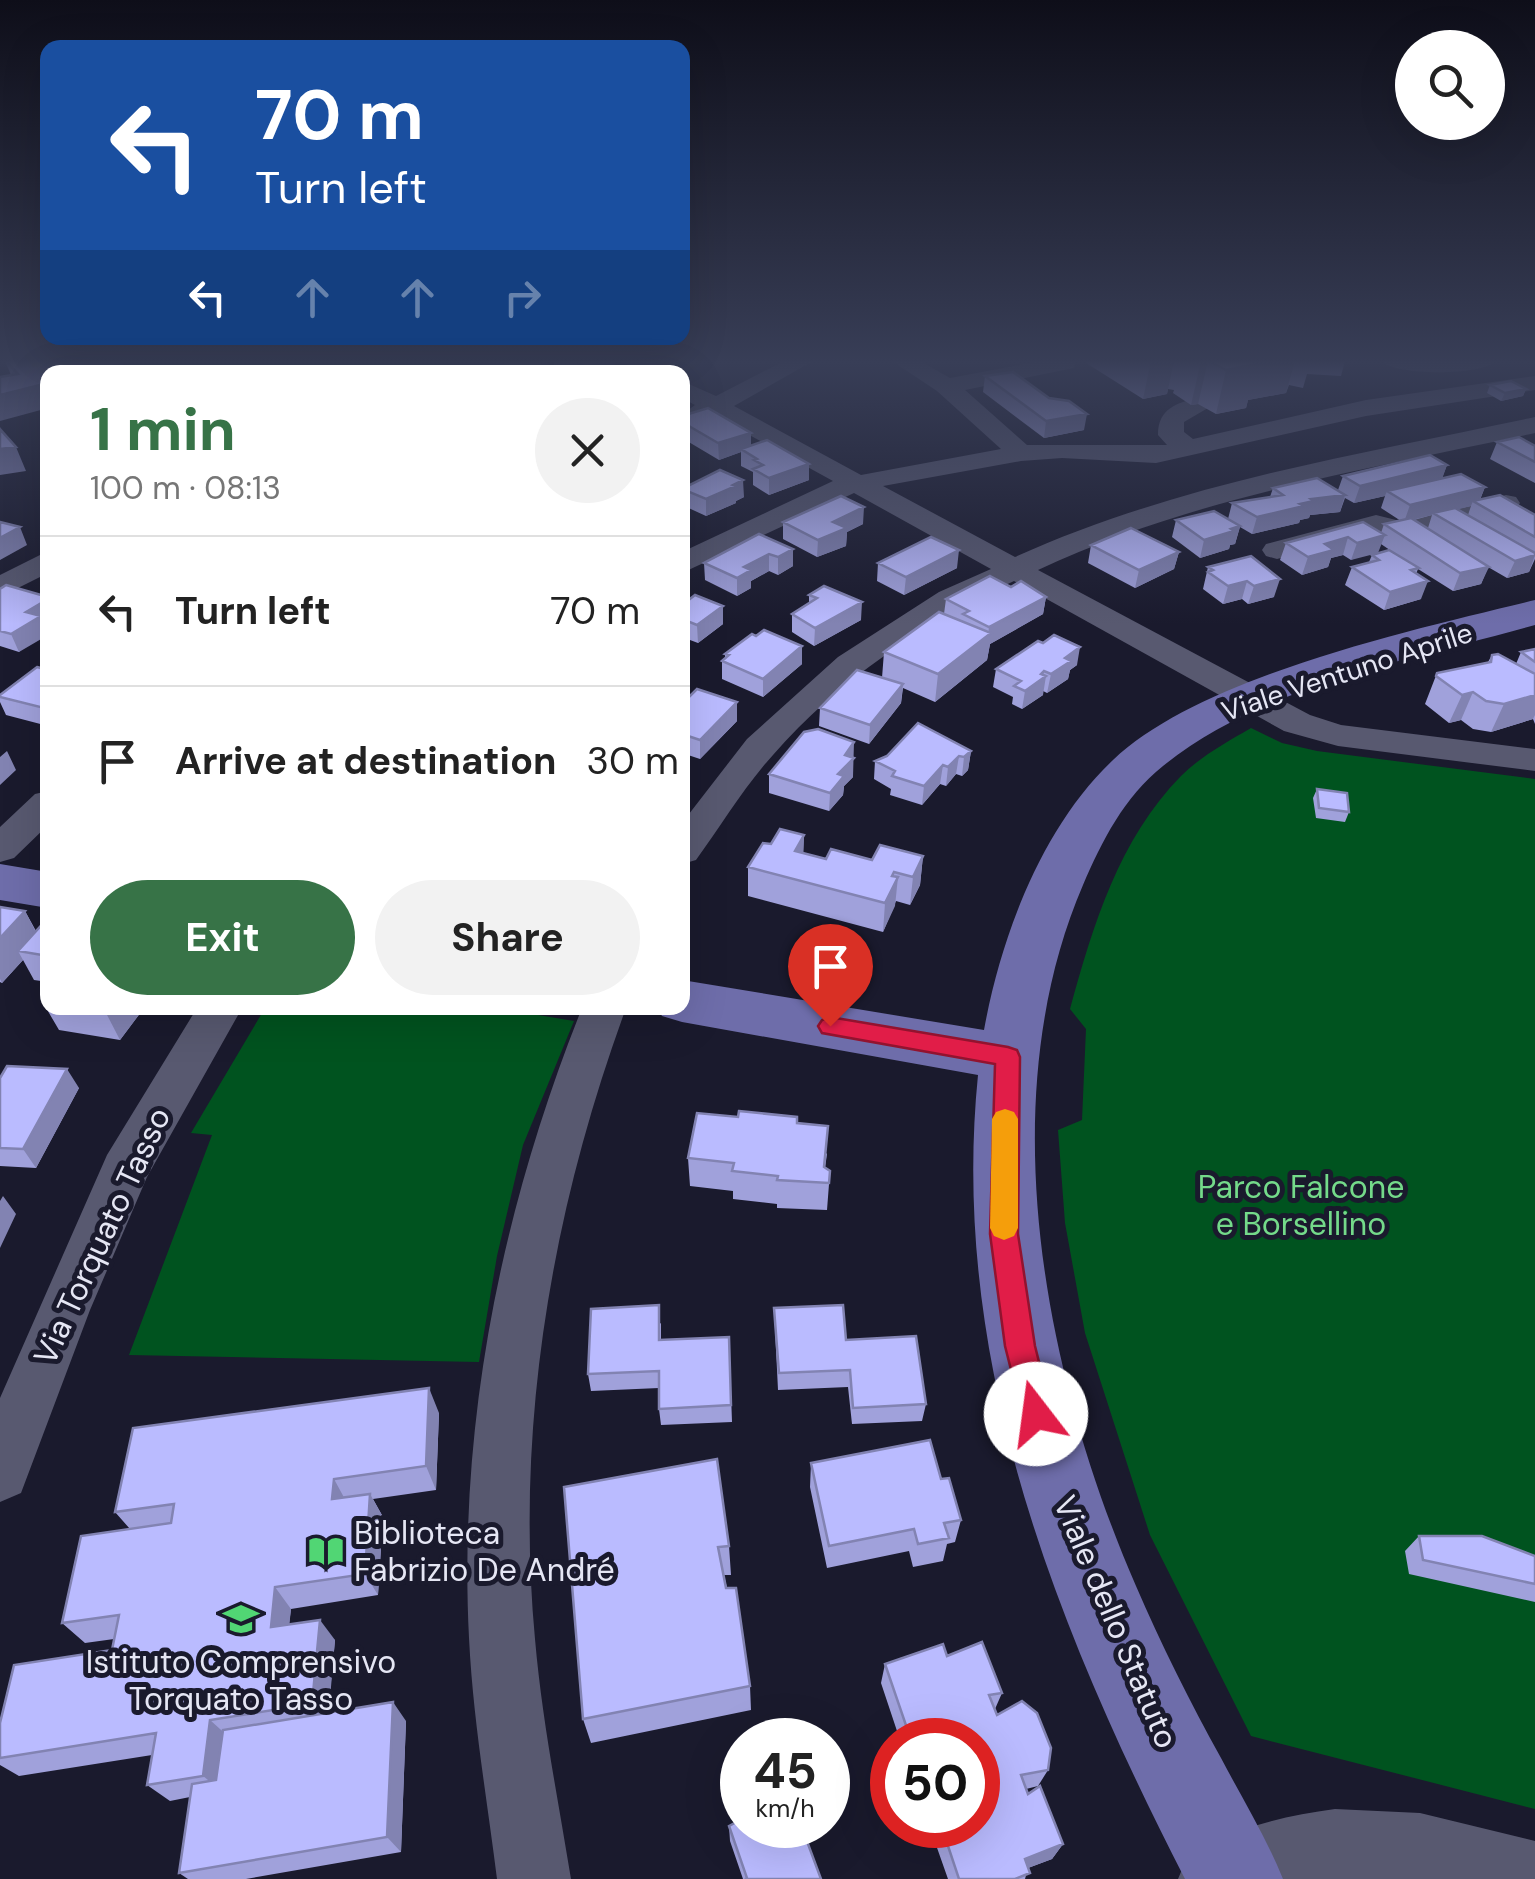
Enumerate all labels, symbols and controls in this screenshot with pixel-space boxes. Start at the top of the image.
map controls [1395,30,1505,140]
button: search [1395,30,1505,140]
text: 70 m [255,70,424,161]
icon: left [90,80,220,210]
text: Turn left [255,158,427,217]
icon: left [180,270,235,325]
icon: ahead [285,270,340,325]
icon: ahead [390,270,445,325]
icon: right [495,270,550,325]
text: 1 min [90,390,236,469]
button: close [535,398,640,503]
text: 100 m · 08:13 [90,467,281,509]
icon: left [90,584,145,639]
text: Turn left [175,586,331,636]
text: 70 m [550,586,640,636]
street label: Viale Ventuno Aprile [1217,614,1477,730]
icon: arrive [90,734,145,789]
text: Arrive at destination [175,736,557,786]
text: 30 m [587,736,679,786]
button: Exit [90,880,355,995]
button: Share [375,880,640,995]
pin [788,924,873,1027]
icon: arrive [803,939,858,994]
street label: Via Torquato Tasso [24,1101,180,1371]
park label: Parco Falcone e Borsellino [1198,1166,1404,1245]
position arrow [984,1362,1088,1466]
street label: Viale dello Statuto [1044,1489,1188,1755]
place label: Biblioteca Fabrizio De André [354,1512,615,1591]
library icon: Biblioteca Fabrizio De André [307,1532,345,1570]
school or university icon: Istituto Comprensivo Torquato Tasso [222,1600,260,1638]
place label: Istituto Comprensivo Torquato Tasso [86,1641,396,1720]
speed limit sign: 50 [870,1718,1000,1848]
text: 45 [753,1738,817,1804]
text: km/h [755,1792,815,1825]

